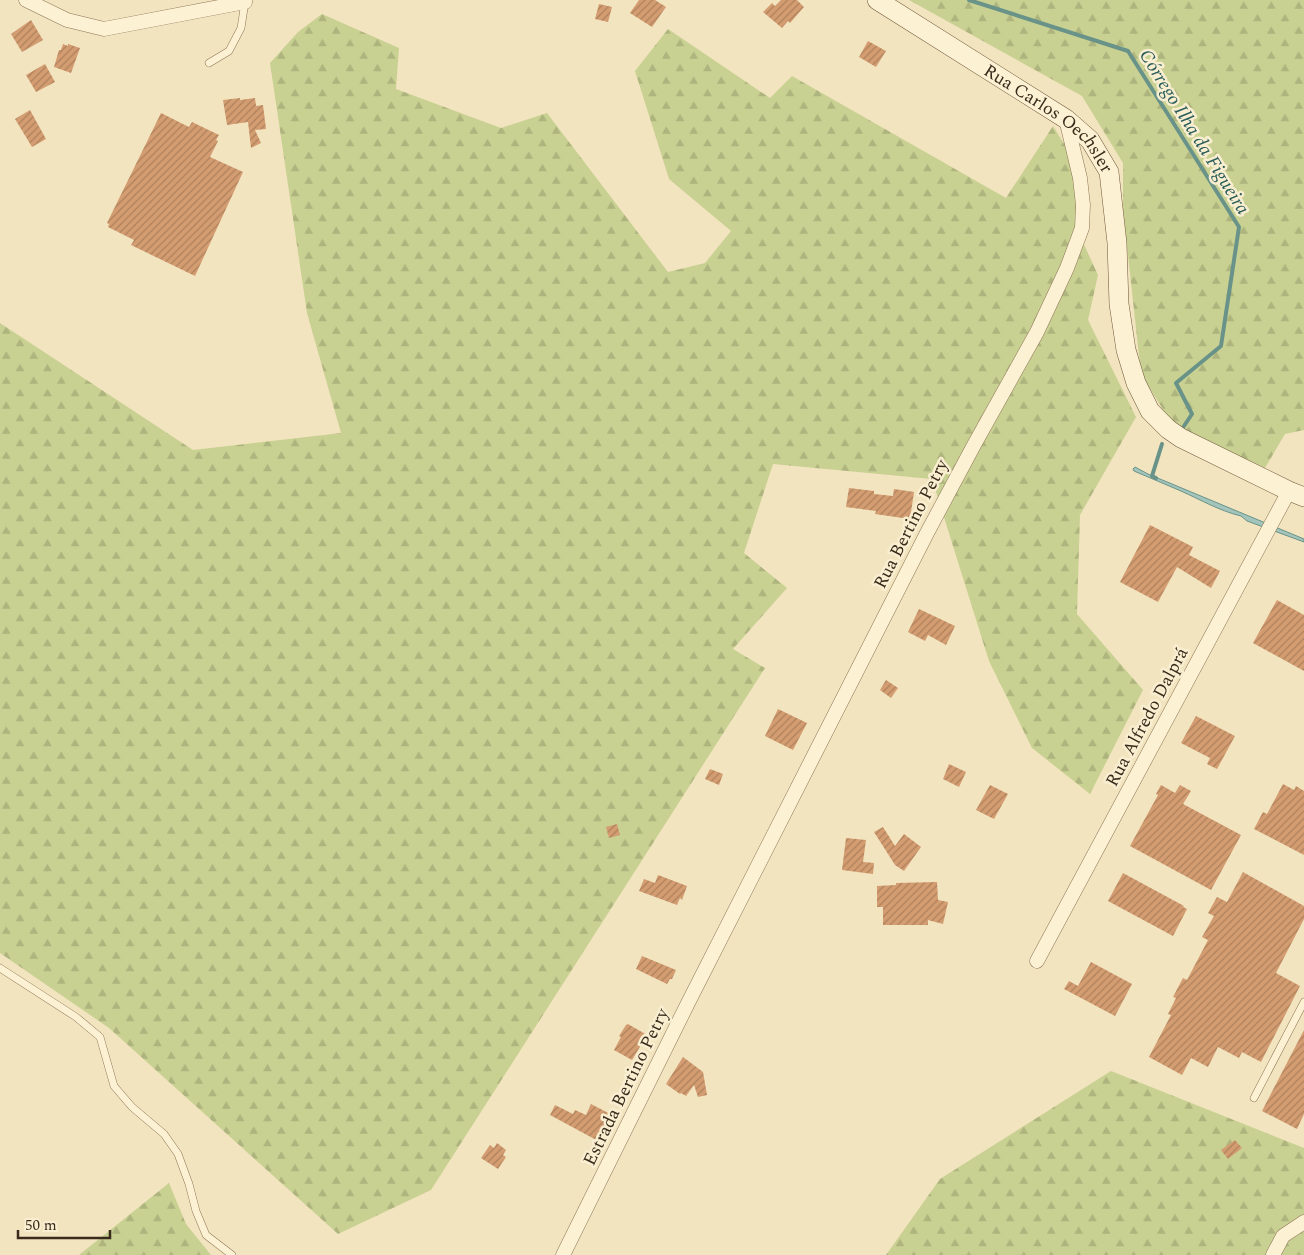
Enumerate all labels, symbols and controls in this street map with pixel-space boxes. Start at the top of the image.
water label: Córrego Ilha da Figueira [1131,44,1257,221]
street label: Rua Carlos Oechsler [979,57,1120,178]
street label: Rua Bertino Petry [867,453,956,593]
street label: Rua Alfredo Dalprá [1099,642,1195,792]
street label: Estrada Bertino Petry [576,1003,676,1170]
scale bar [18,1208,110,1240]
text: 50 m [25,1214,57,1237]

